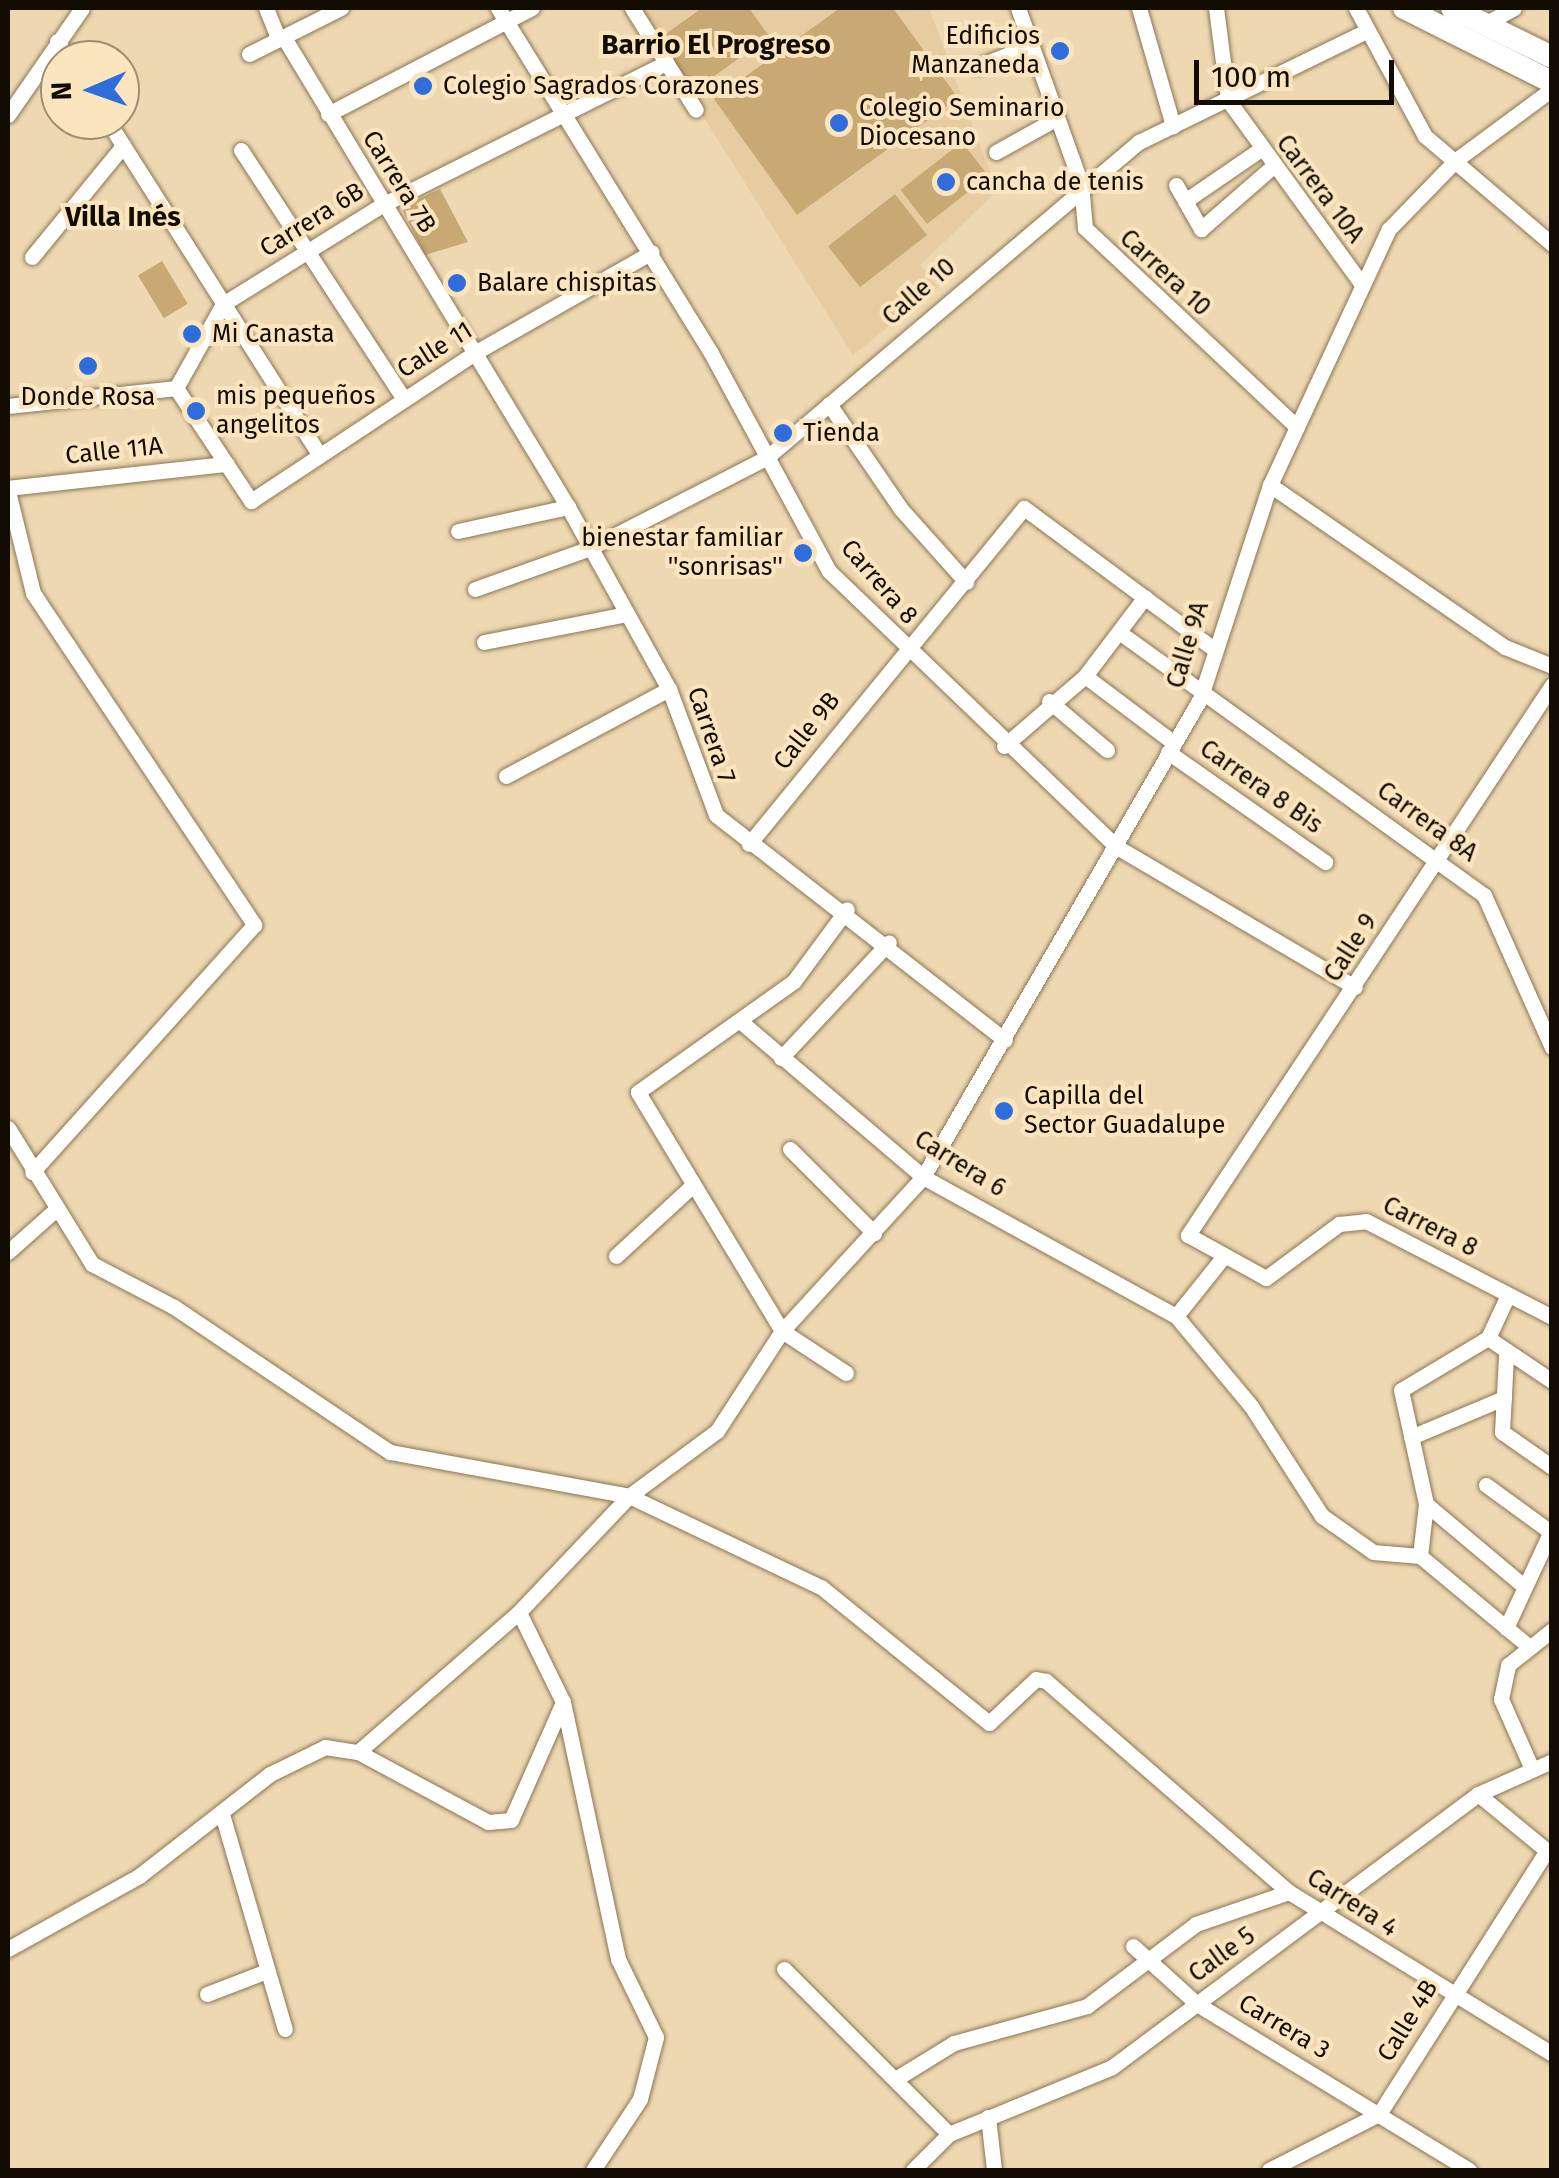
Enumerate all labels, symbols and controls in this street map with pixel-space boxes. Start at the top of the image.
place label: Edificios Manzaneda [911,22,1040,81]
district label: Barrio El Progreso [601,28,831,62]
north arrow [40,40,140,140]
marker: Edificios Manzaneda [1049,40,1071,62]
scale bar [1199,40,1399,102]
text: 100 m [1211,59,1291,95]
place label: Colegio Sagrados Corazones [443,71,759,101]
marker: Colegio Sagrados Corazones [412,75,434,97]
text: N [45,81,78,101]
place label: Colegio Seminario Diocesano [859,94,1064,153]
marker: Colegio Seminario Diocesano [828,112,850,134]
street label: Carrera 7B [356,125,442,239]
street label: Carrera 10A [1270,129,1370,249]
place label: cancha de tenis [966,167,1144,197]
marker: cancha de tenis [935,171,957,193]
street label: Carrera 6B [254,176,370,264]
district label: Villa Inés [65,200,181,234]
street label: Carrera 10 [1113,223,1217,323]
street label: Calle 10 [876,252,962,332]
place label: Balare chispitas [477,268,657,298]
marker: Balare chispitas [446,272,468,294]
street label: Calle 11 [392,315,478,385]
place label: Mi Canasta [212,319,335,349]
marker: Mi Canasta [181,323,203,345]
marker: Donde Rosa [77,355,99,377]
place label: Donde Rosa [21,382,155,412]
place label: mis pequeños angelitos [216,382,375,441]
marker: mis pequeños angelitos [185,400,207,422]
place label: Tienda [803,418,880,448]
marker: Tienda [772,422,794,444]
street label: Calle 11A [64,431,164,471]
place label: bienestar familiar ''sonrisas'' [581,524,783,583]
street label: Carrera 8 [834,534,924,630]
marker: bienestar familiar ''sonrisas'' [792,542,814,564]
street label: Calle 9A [1161,598,1215,692]
street label: Carrera 7 [681,683,741,787]
street label: Calle 9B [767,686,847,776]
street label: Carrera 8 Bis [1194,734,1328,840]
street label: Carrera 8A [1371,776,1483,868]
street label: Calle 9 [1318,908,1384,988]
place label: Capilla del Sector Guadalupe [1024,1082,1225,1141]
marker: Capilla del Sector Guadalupe [993,1100,1015,1122]
street label: Carrera 6 [909,1124,1011,1204]
street label: Carrera 8 [1378,1190,1482,1264]
street label: Carrera 4 [1301,1863,1403,1943]
street label: Calle 5 [1183,1921,1261,1989]
street label: Calle 4B [1371,1975,1445,2067]
street label: Carrera 3 [1233,1988,1335,2066]

